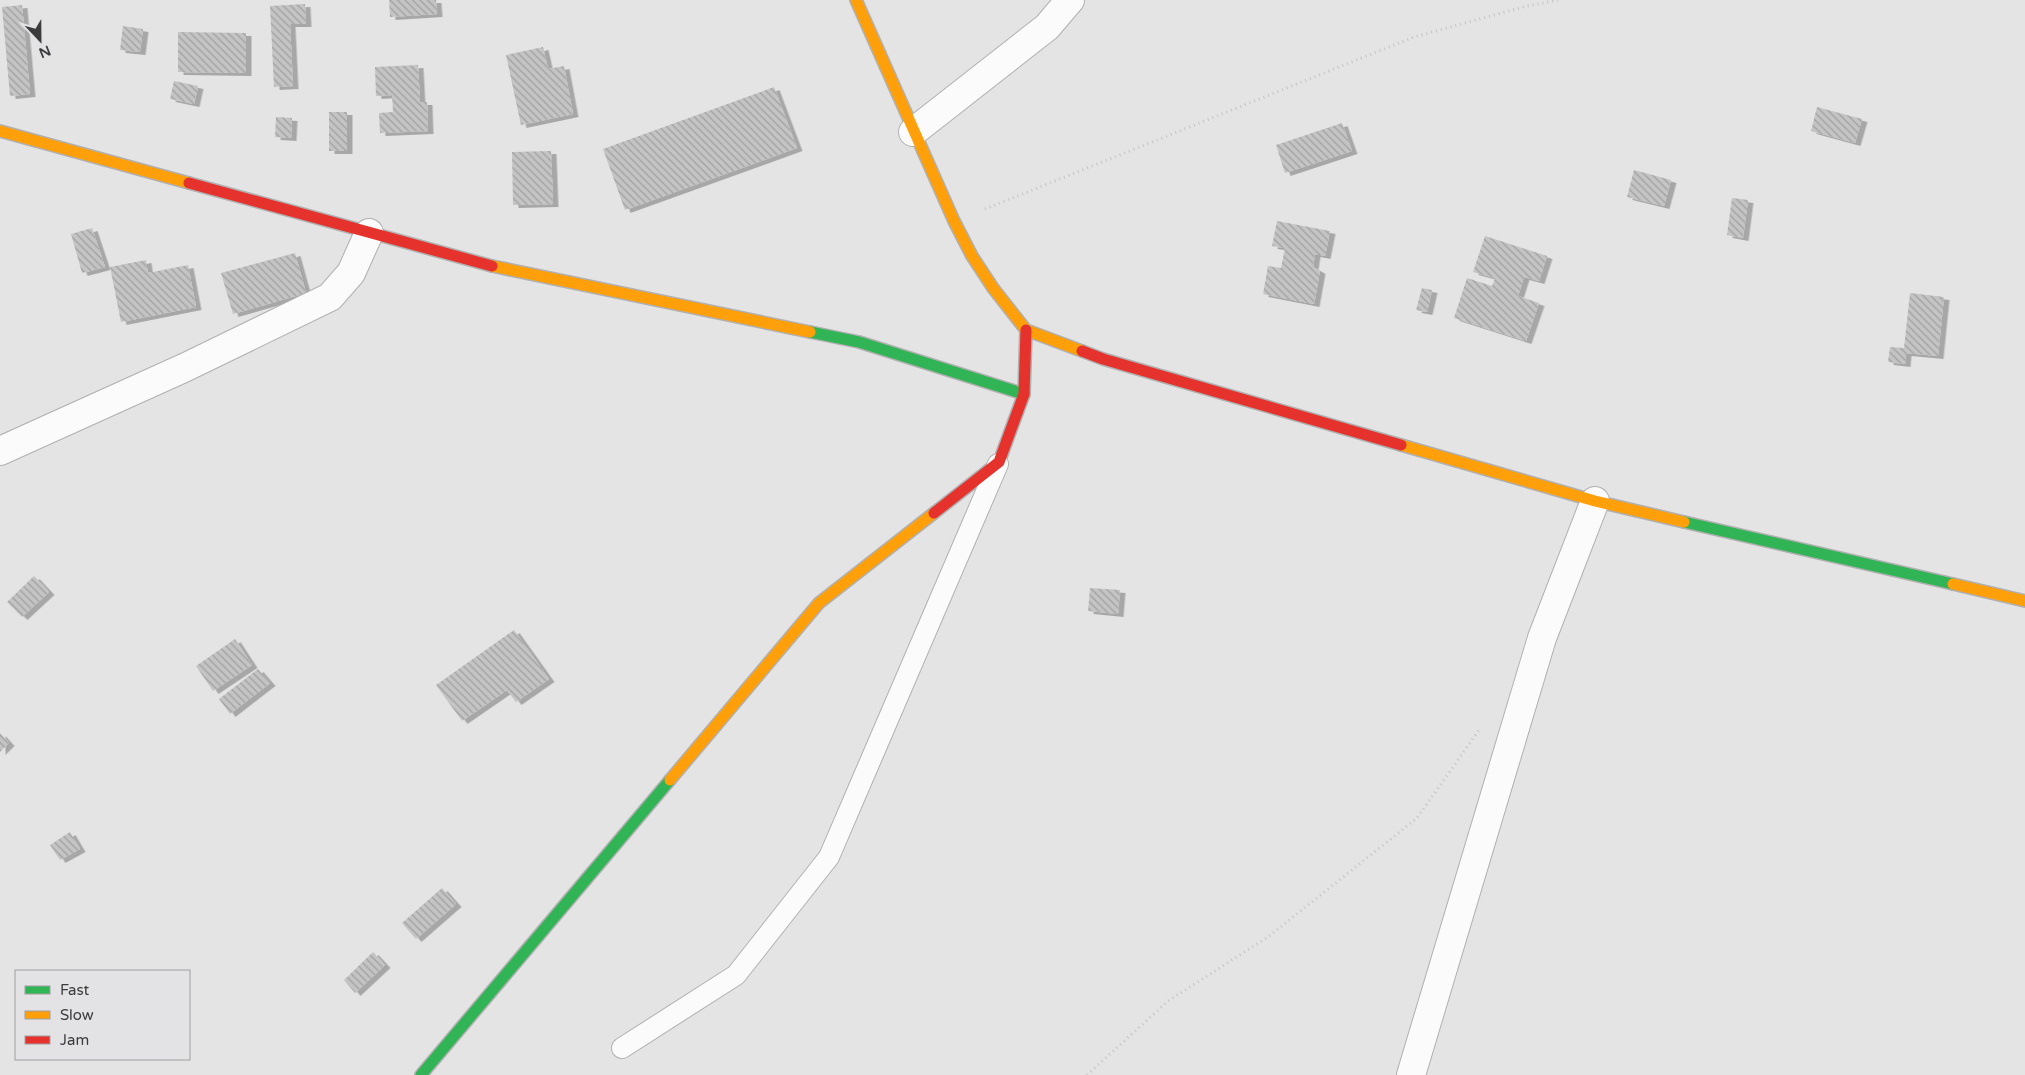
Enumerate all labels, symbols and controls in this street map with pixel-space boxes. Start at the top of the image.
north arrow [15,15,65,65]
text: N [36,42,53,62]
legend [15,970,190,1060]
text: Fast [60,981,90,999]
text: Slow [60,1006,94,1024]
text: Jam [60,1031,89,1049]

